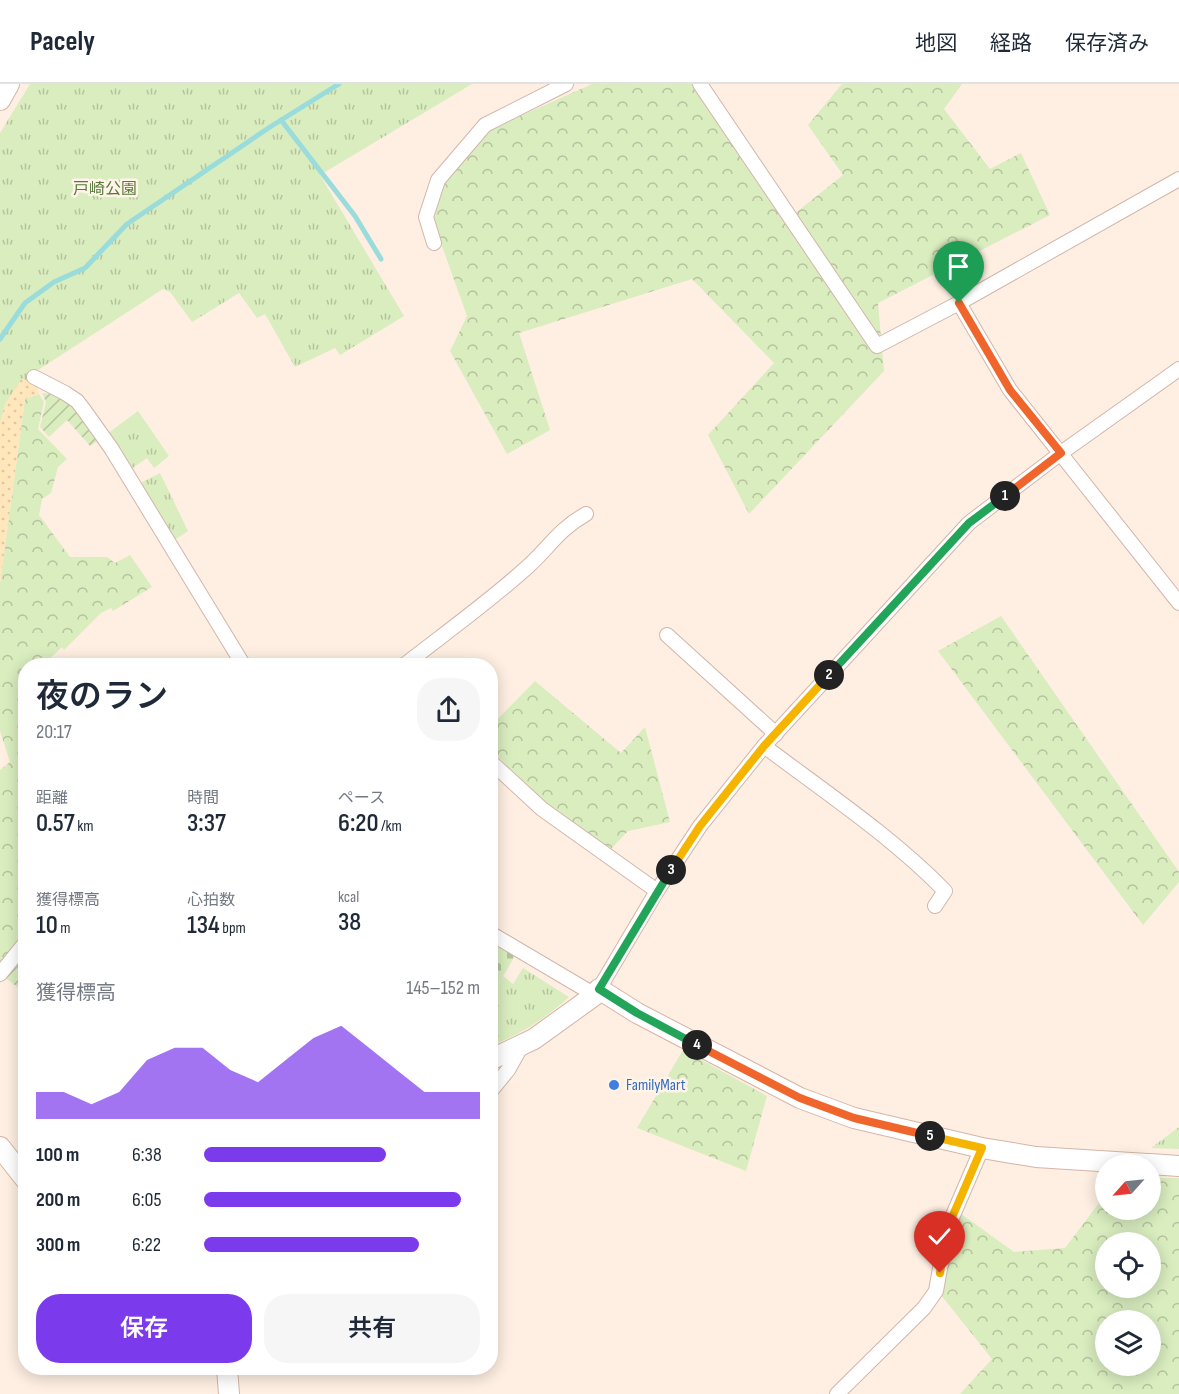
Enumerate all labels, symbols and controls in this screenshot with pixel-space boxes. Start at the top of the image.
text: Pacely [30,25,95,58]
text: 地図 [915,31,957,56]
text: 経路 [990,31,1032,56]
text: 保存済み [1065,31,1149,56]
park label: 戸崎公園 [73,180,137,199]
pin [933,241,984,303]
icon: arrive [942,250,975,283]
pin: 1 [990,481,1020,511]
text: 1 [1002,486,1008,505]
pin: 2 [814,660,844,690]
text: 2 [825,665,833,684]
text: 夜のラン [36,677,168,717]
button: share [417,678,480,741]
text: 20:17 [36,720,72,744]
text: 距離 [36,789,68,808]
text: 時間 [187,789,219,808]
text: ペース [338,789,385,808]
text: 0.57 [36,808,75,839]
text: 3:37 [187,808,226,839]
text: 6:20 [338,808,378,839]
text: km [75,817,94,836]
text: /km [378,817,402,836]
pin: 3 [656,855,686,885]
text: 3 [667,860,675,879]
text: kcal [338,888,359,907]
text: 獲得標高 [36,891,100,910]
text: 心拍数 [187,891,235,910]
text: 38 [338,907,361,938]
text: 10 [36,910,58,941]
text: 134 [187,910,220,941]
text: m [58,919,71,938]
text: bpm [220,919,246,938]
text: 145–152 m [406,976,480,1000]
text: 獲得標高 [36,981,116,1005]
pin: 4 [682,1030,712,1060]
text: 4 [693,1035,701,1054]
place label: FamilyMart [626,1076,686,1095]
marker: FamilyMart [607,1078,621,1092]
pin: 5 [915,1121,945,1151]
text: 5 [926,1126,934,1145]
text: 100 m [36,1143,79,1167]
text: 6:38 [132,1143,162,1167]
north arrow [1095,1154,1161,1220]
map controls [1095,1154,1161,1376]
text: 200 m [36,1188,80,1212]
text: 6:05 [132,1188,161,1212]
pin [914,1211,965,1273]
icon: check [923,1220,956,1253]
button: locate [1095,1232,1161,1298]
text: 300 m [36,1233,80,1257]
text: 6:22 [132,1233,161,1257]
button: 保存 [36,1294,252,1363]
button: 共有 [264,1294,480,1363]
button: layers [1095,1310,1161,1376]

